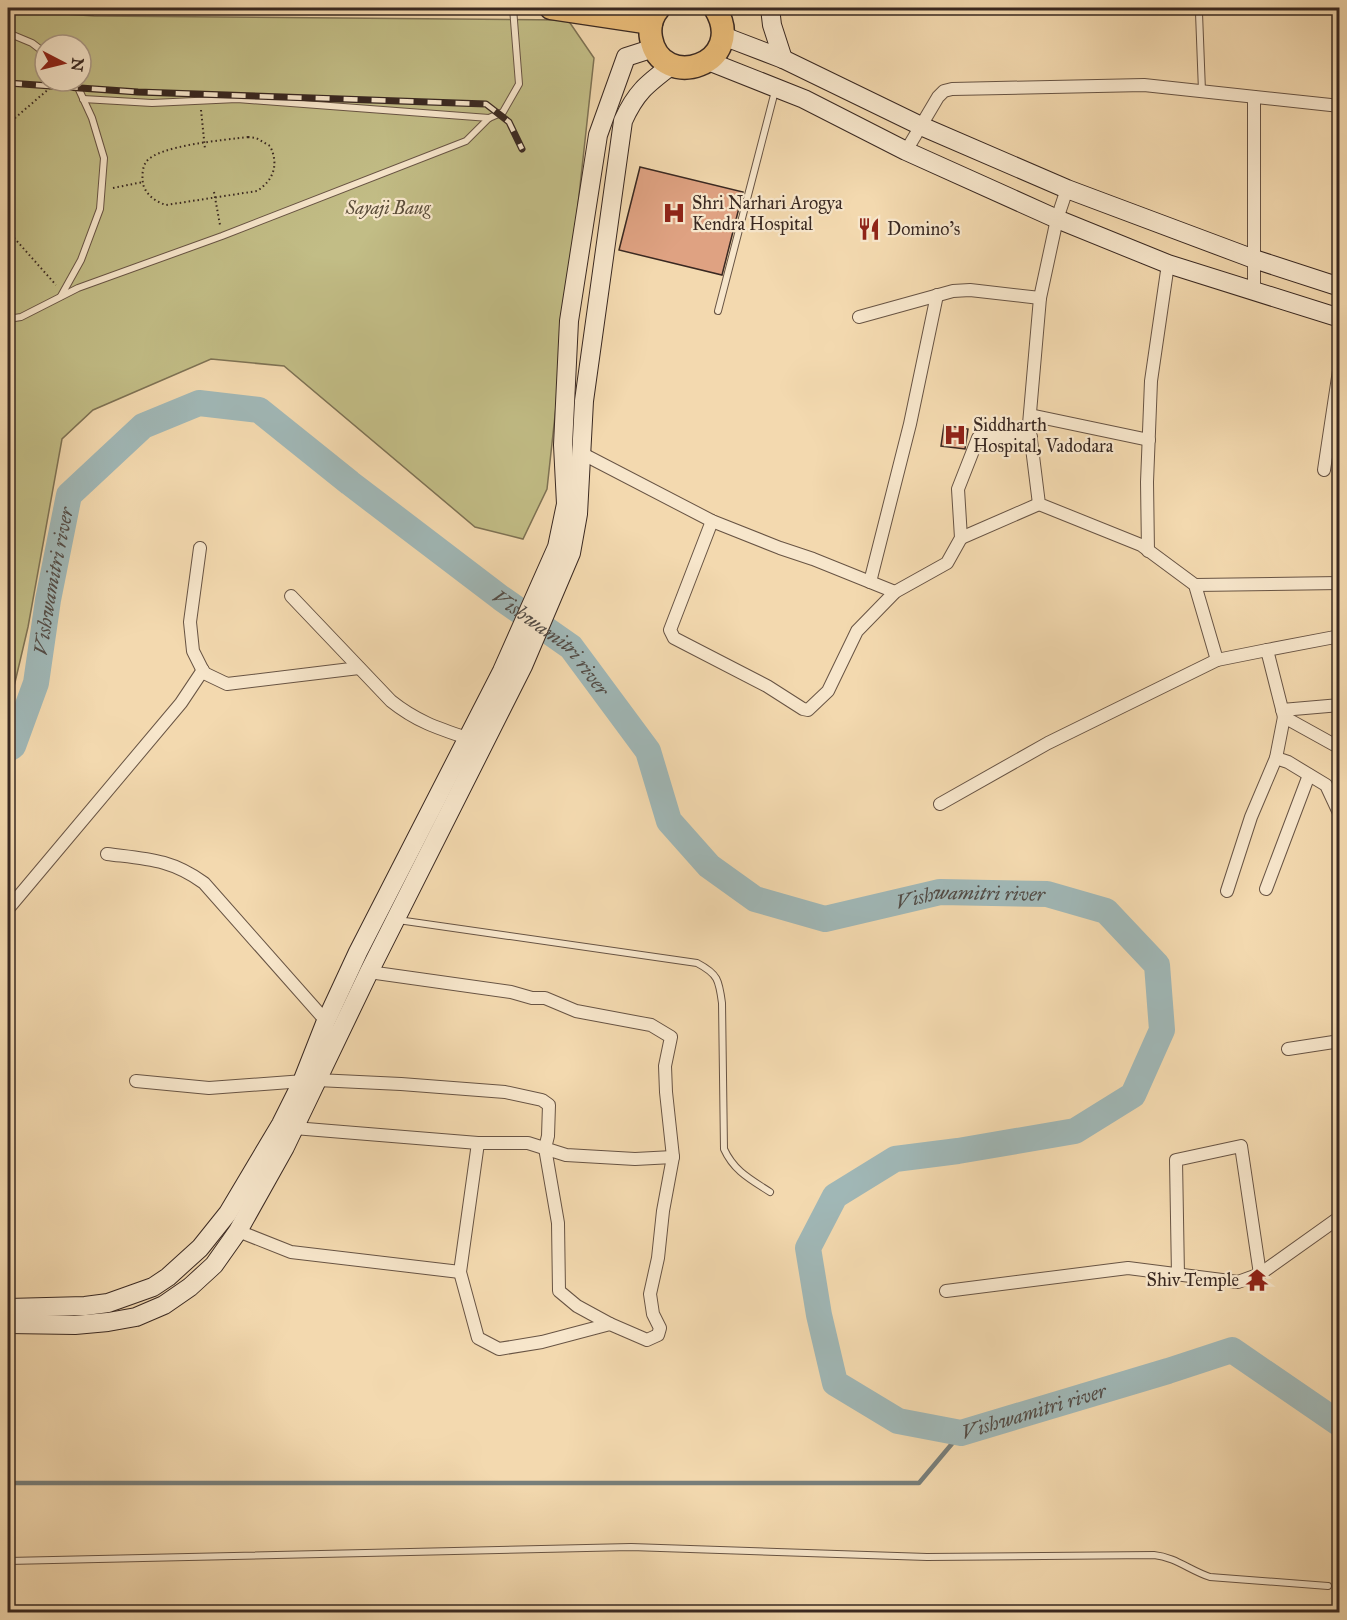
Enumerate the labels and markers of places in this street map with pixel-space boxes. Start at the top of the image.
place label: Shri Narhari Arogya Kendra Hospital [692,192,843,235]
hospital icon: Shri Narhari Arogya Kendra Hospital [661,200,687,226]
restaurant icon: Domino's [856,216,882,242]
place label: Domino's [887,218,960,240]
place label: Siddharth Hospital, Vadodara [973,414,1114,457]
hospital icon: Siddharth Hospital, Vadodara [942,422,968,448]
temple icon: Shiv Temple [1244,1267,1270,1293]
place label: Shiv Temple [1147,1269,1239,1291]

